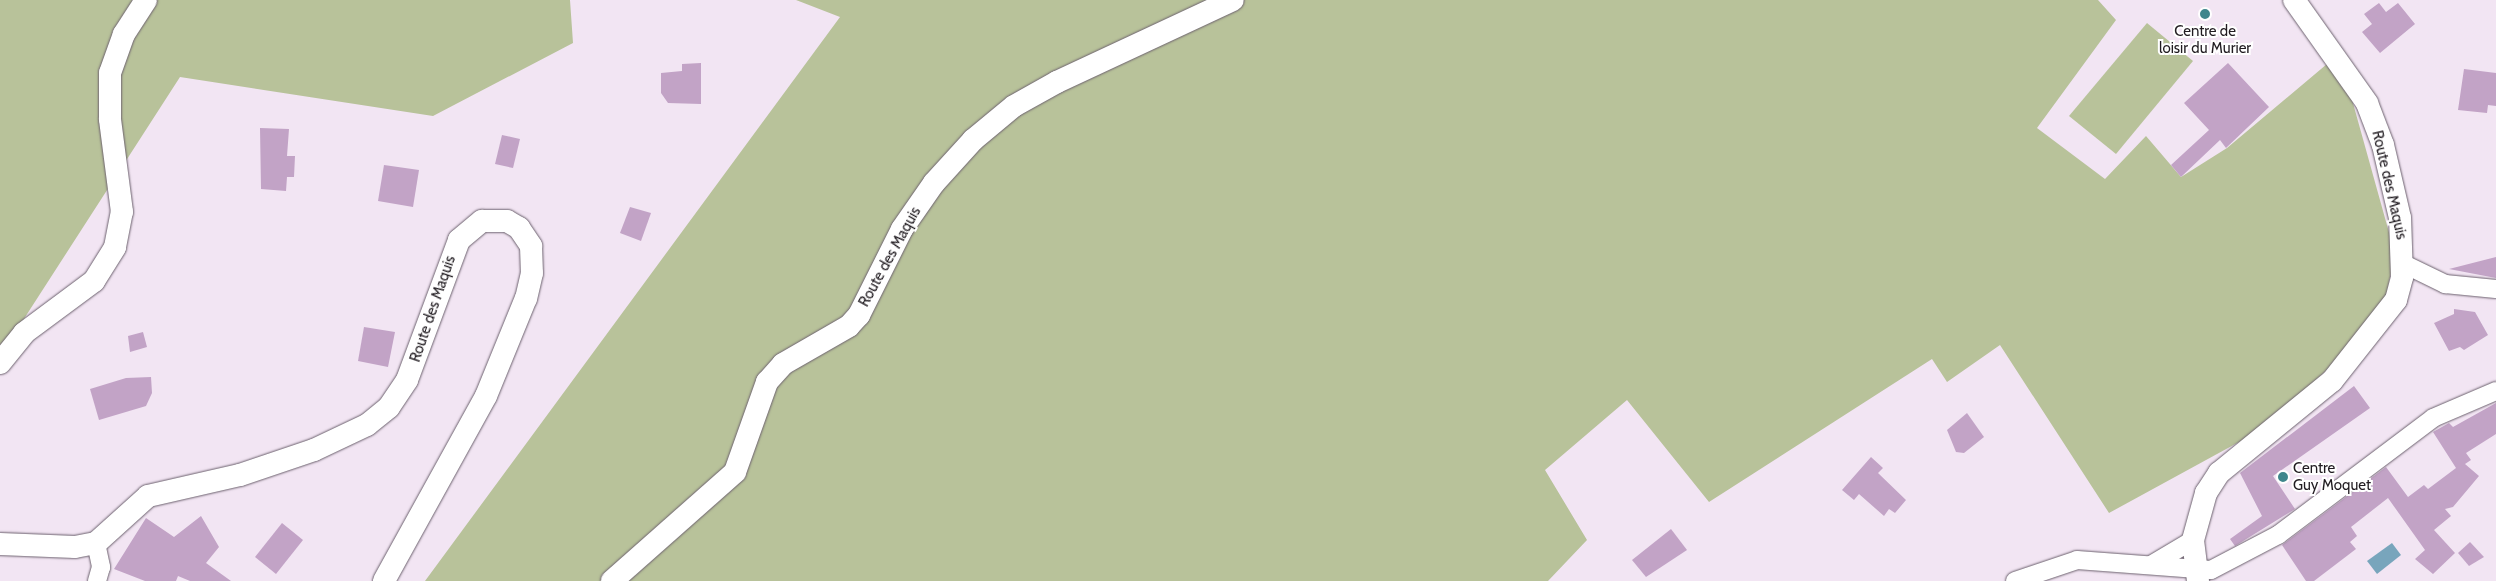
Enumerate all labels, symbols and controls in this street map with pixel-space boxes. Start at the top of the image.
marker: Centre de loisir du Murier [2199,8,2211,20]
place label: Centre de loisir du Murier [2159,22,2251,57]
street label: Route des Maquis [2368,129,2410,241]
street label: Route des Maquis [855,204,925,310]
street label: Route des Maquis [406,253,460,365]
place label: Centre Guy Moquet [2293,459,2371,494]
marker: Centre Guy Moquet [2277,471,2289,483]

